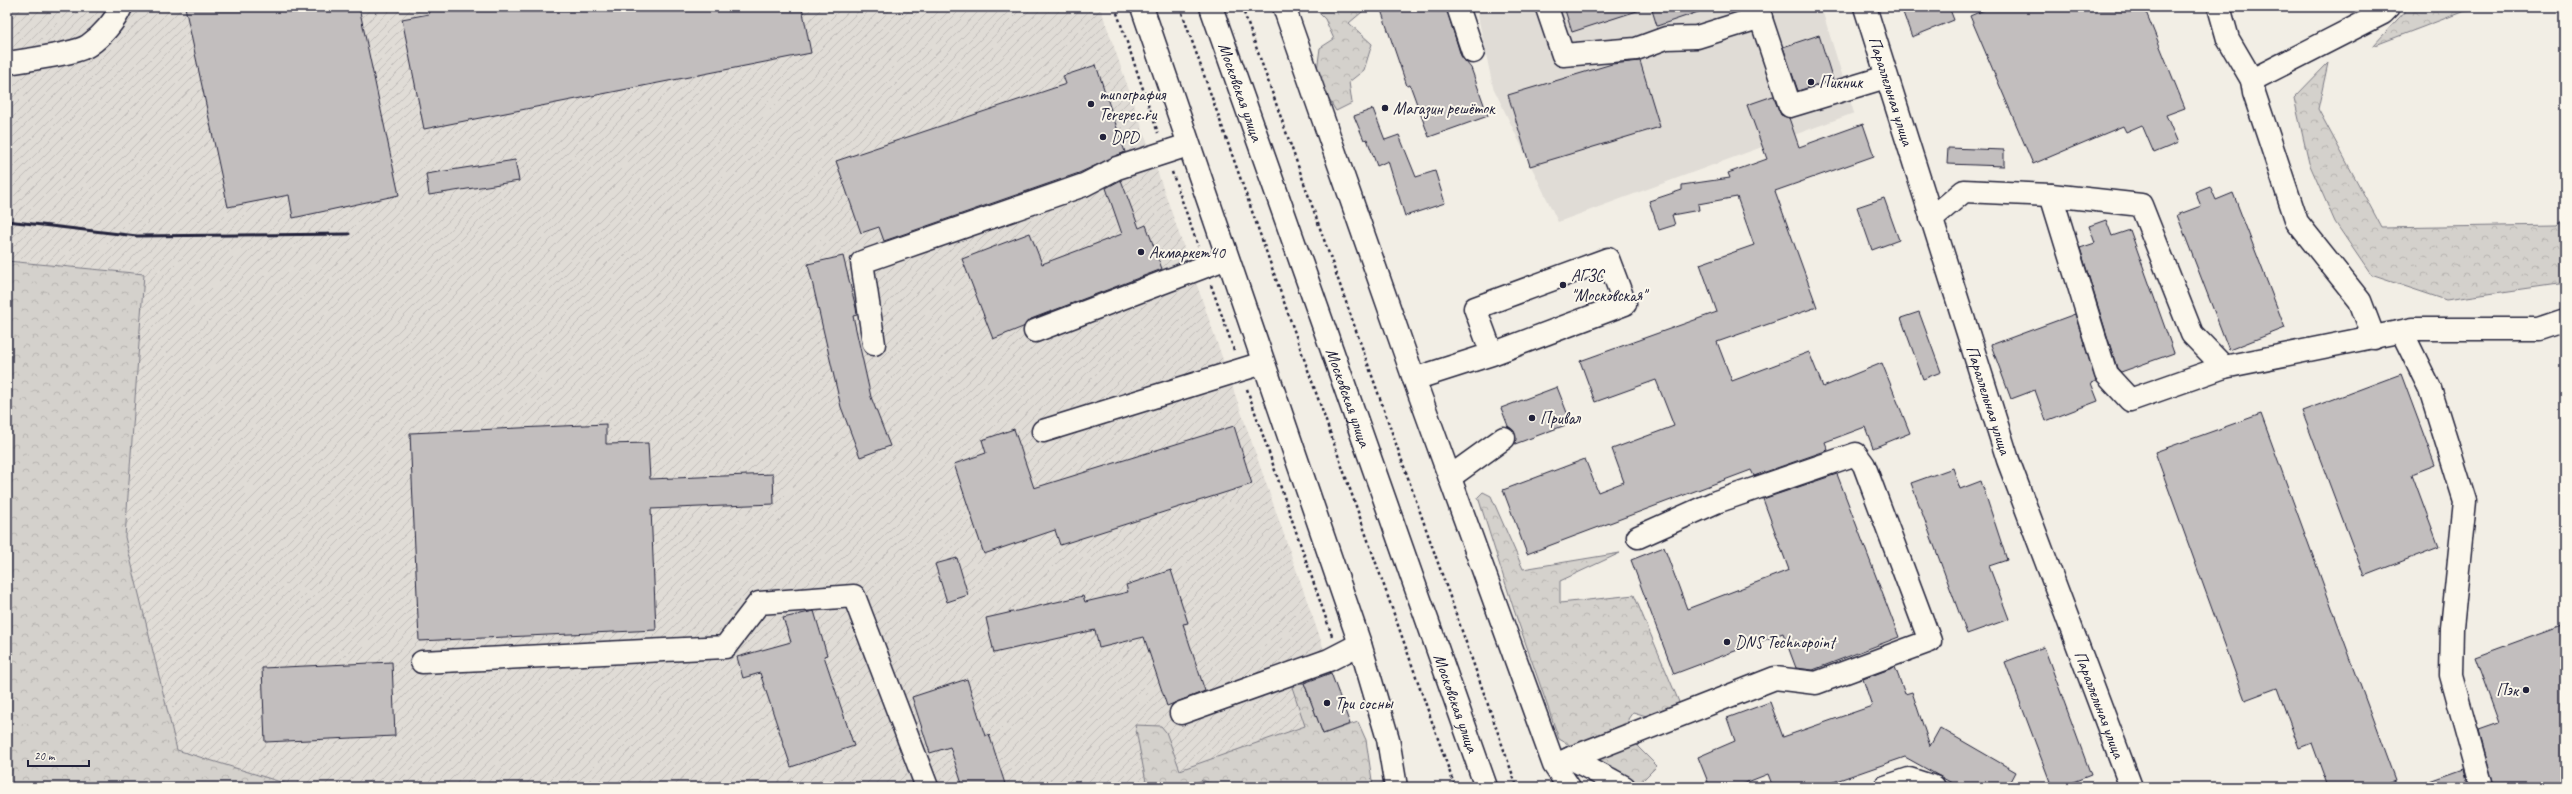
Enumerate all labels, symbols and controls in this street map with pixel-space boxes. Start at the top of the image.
street label: Параллельная улица [1864,34,1919,149]
street label: Московская улица [1214,40,1268,145]
place label: Пикник [1819,72,1864,93]
marker: Пикник [1806,77,1816,87]
place label: типография Terepec.ru [1099,84,1167,125]
place label: Магазин решёток [1393,98,1496,120]
marker: типография Terepec.ru [1086,99,1096,109]
marker: Магазин решёток [1380,103,1390,113]
place label: DPD [1111,127,1141,148]
marker: DPD [1098,132,1108,142]
place label: Акмаркет40 [1149,242,1226,263]
marker: Акмаркет40 [1136,247,1146,257]
place label: АГЗС "Московская" [1571,265,1650,306]
marker: АГЗС "Московская" [1558,280,1568,290]
street label: Параллельная улица [1962,343,2016,458]
street label: Московская улица [1322,345,1376,451]
place label: Привал [1540,408,1582,429]
marker: Привал [1527,413,1537,423]
place label: DNS Technopoint [1735,632,1837,653]
marker: DNS Technopoint [1722,637,1732,647]
street label: Параллельная улица [2070,648,2130,762]
street label: Московская улица [1429,651,1484,757]
place label: Пэк [2496,680,2520,701]
marker: Пэк [2521,685,2531,695]
place label: Три сосны [1335,693,1394,714]
marker: Три сосны [1322,698,1332,708]
scale bar [28,742,89,768]
text: 20 m [34,748,56,764]

